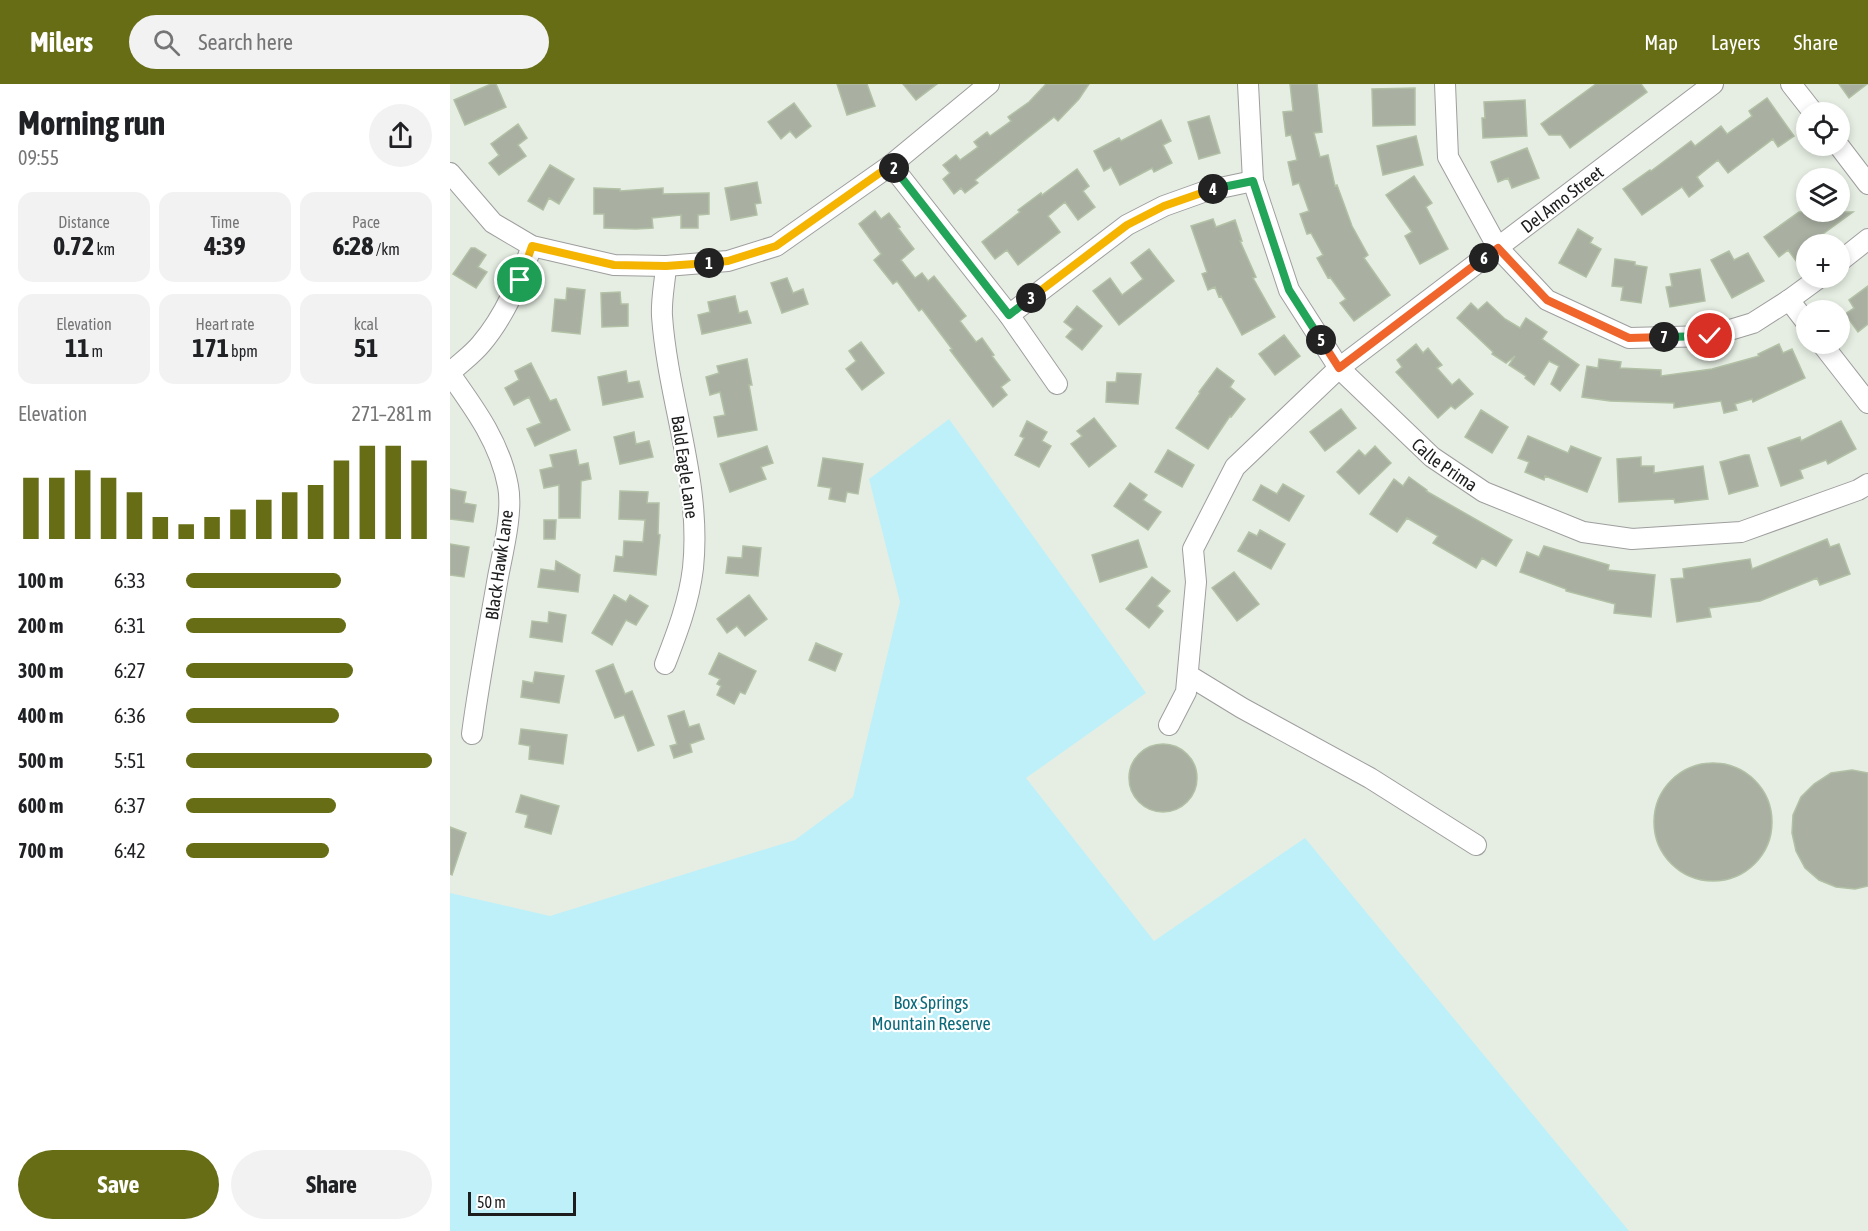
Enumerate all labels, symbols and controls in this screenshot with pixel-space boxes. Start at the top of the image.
search box [129,15,549,69]
text: Milers [30,26,93,58]
icon: search [150,26,183,59]
text: Search here [198,29,293,55]
text: Map [1644,30,1678,54]
text: Layers [1711,30,1761,54]
text: Share [1794,30,1838,54]
map controls [1796,102,1850,354]
button: locate [1796,102,1850,156]
text: Morning run [18,104,165,142]
button: share [369,104,432,167]
text: 09:55 [18,146,59,169]
pin: 2 [879,153,909,183]
text: 2 [890,159,898,177]
street label: Del Amo Street [1516,161,1607,237]
button: layers [1796,168,1850,222]
pin: 4 [1198,174,1228,204]
text: 4 [1209,180,1217,198]
text: Distance [58,213,110,231]
text: Time [210,213,240,231]
text: Pace [352,213,380,231]
text: 0.72 [53,231,94,261]
text: 4:39 [204,231,246,261]
text: 6:28 [332,231,374,261]
button: + [1796,234,1850,288]
text: km [94,240,115,258]
text: /km [374,240,400,258]
pin: 6 [1469,243,1499,273]
pin: 1 [694,248,724,278]
text: 6 [1480,249,1488,267]
pin [494,254,545,305]
text: 1 [705,254,713,272]
icon: arrive [503,263,536,296]
pin: 3 [1016,283,1046,313]
text: 3 [1027,289,1035,307]
button: − [1796,300,1850,354]
pin [1684,310,1735,361]
text: Elevation [56,315,112,333]
text: Heart rate [196,315,254,333]
text: kcal [354,315,378,333]
icon: check [1693,319,1726,352]
pin: 7 [1649,322,1679,352]
pin: 5 [1306,325,1336,355]
text: 7 [1660,328,1668,346]
text: 5 [1317,331,1325,349]
text: 11 [65,333,89,363]
text: 171 [192,333,229,363]
text: 51 [354,333,378,363]
text: m [89,342,103,360]
text: bpm [229,342,258,360]
text: Elevation [18,402,87,425]
text: 271–281 m [351,402,432,425]
street label: Bald Eagle Lane [667,414,703,520]
street label: Calle Prima [1408,433,1482,495]
street label: Black Hawk Lane [481,509,517,621]
text: 100 m [18,569,63,592]
text: 6:33 [114,569,146,592]
text: 200 m [18,614,63,637]
text: 6:31 [114,614,146,637]
text: 300 m [18,659,63,682]
text: 6:27 [114,659,146,682]
text: 400 m [18,704,63,727]
text: 6:36 [114,704,146,727]
text: 500 m [18,749,63,772]
text: 5:51 [114,749,146,772]
text: 600 m [18,794,63,817]
text: 6:37 [114,794,146,817]
text: 700 m [18,839,63,862]
text: 6:42 [114,839,146,862]
park label: Box Springs Mountain Reserve [871,992,991,1034]
button: Save [18,1150,219,1219]
button: Share [231,1150,432,1219]
scale bar [468,1189,576,1216]
text: 50 m [477,1193,506,1211]

